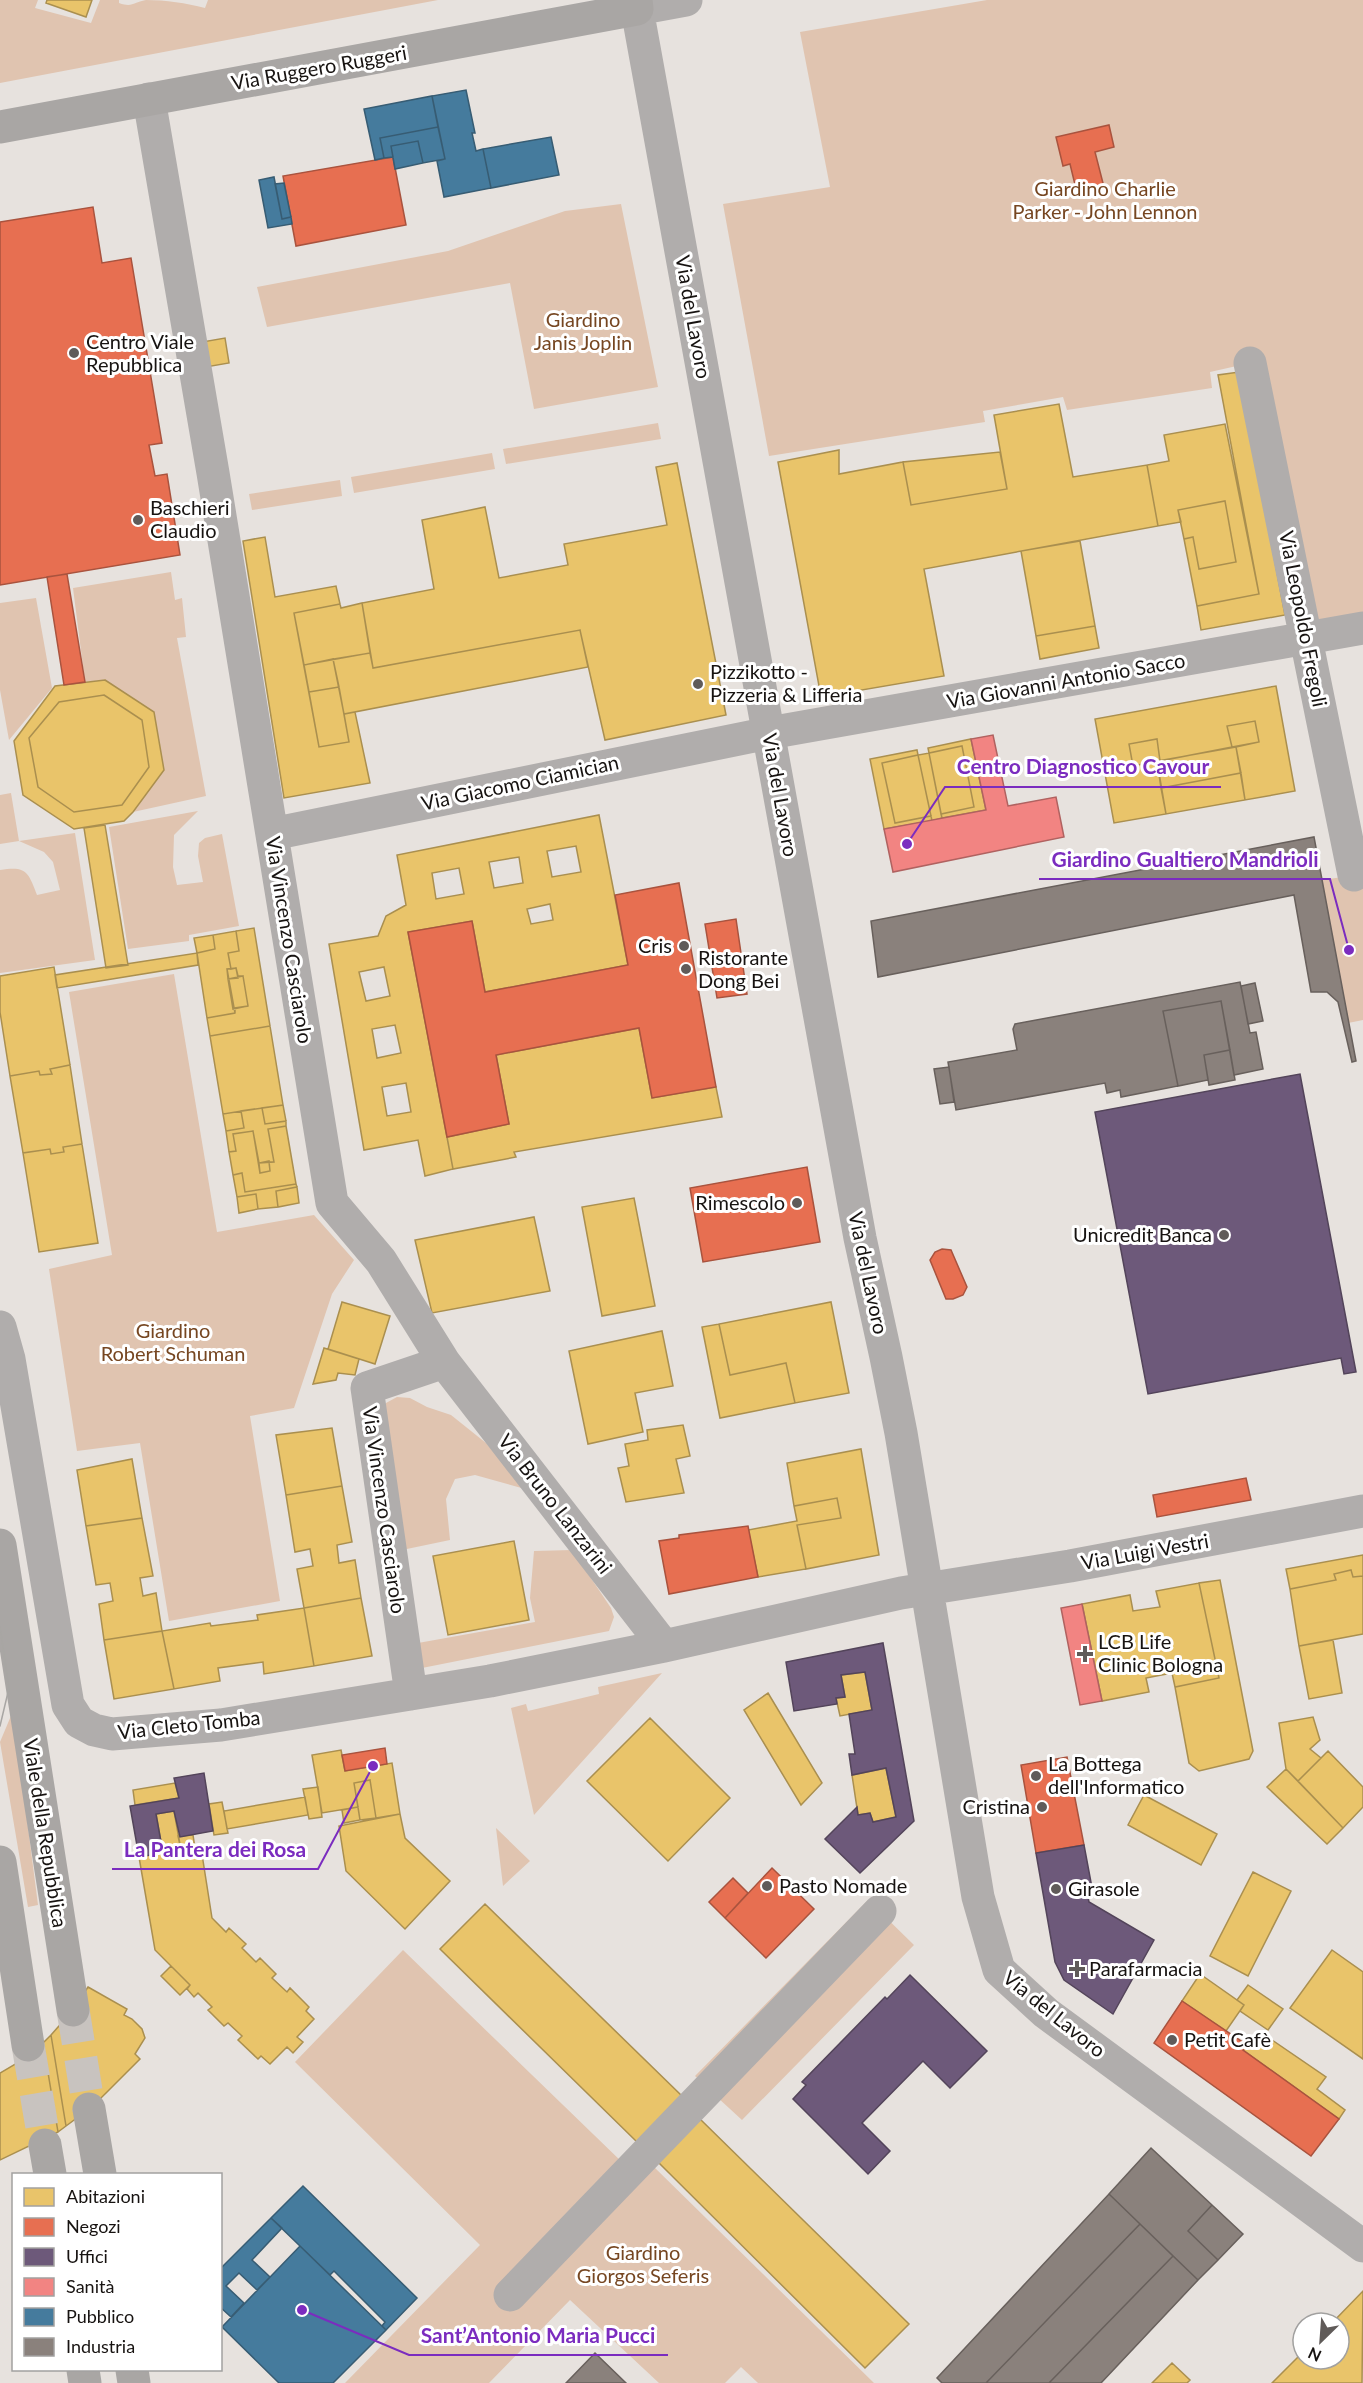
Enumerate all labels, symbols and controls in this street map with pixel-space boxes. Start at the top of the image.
street label: Via Ruggero Ruggeri [229,40,408,94]
park label: Giardino Charlie Parker - John Lennon [1013,176,1197,223]
street label: Via del Lavoro [671,253,717,380]
park label: Giardino Janis Joplin [534,307,632,354]
place label: Centro Viale Repubblica [86,329,194,376]
marker: Centro Viale Repubblica [67,346,81,360]
place label: Baschieri Claudio [150,495,230,542]
marker: Baschieri Claudio [131,513,145,527]
street label: Via Leopoldo Fregoli [1275,529,1333,709]
street label: Via Giovanni Antonio Sacco [945,647,1187,713]
place label: Pizzikotto - Pizzeria & Lifferia [710,659,862,706]
marker: Pizzikotto - Pizzeria & Lifferia [691,677,705,691]
street label: Via del Lavoro [758,731,804,858]
callout: Centro Diagnostico Cavour [945,748,1221,787]
street label: Via Giacomo Ciamician [419,749,621,815]
text: Centro Diagnostico Cavour [957,753,1209,778]
street label: Via Vincenzo Casciarolo [262,835,318,1045]
callout: Giardino Gualtiero Mandrioli [1039,840,1330,879]
text: Giardino Gualtiero Mandrioli [1051,846,1319,871]
place label: Cris [638,933,672,957]
marker: Cris [677,939,691,953]
place label: Ristorante Dong Bei [698,945,788,992]
marker: Ristorante Dong Bei [679,962,693,976]
place label: Rimescolo [695,1190,785,1214]
marker: Rimescolo [790,1196,804,1210]
street label: Via del Lavoro [844,1209,894,1336]
place label: Unicredit Banca [1073,1222,1212,1246]
marker: Unicredit Banca [1217,1228,1231,1242]
park label: Giardino Robert Schuman [101,1318,245,1365]
street label: Via Vincenzo Casciarolo [359,1405,411,1615]
street label: Via Bruno Lanzarini [494,1429,618,1578]
street label: Via Luigi Vestri [1079,1528,1211,1574]
place label: LCB Life Clinic Bologna [1098,1629,1223,1676]
marker: LCB Life Clinic Bologna [1076,1645,1094,1663]
street label: Via Cleto Tomba [116,1705,261,1743]
street label: Viale della Repubblica [19,1737,73,1929]
place label: La Bottega dell'Informatico [1048,1751,1184,1798]
marker: La Bottega dell'Informatico [1029,1769,1043,1783]
place label: Cristina [963,1794,1030,1818]
marker: Cristina [1035,1800,1049,1814]
callout: La Pantera dei Rosa [112,1830,318,1869]
text: La Pantera dei Rosa [124,1836,306,1861]
place label: Pasto Nomade [779,1873,907,1897]
place label: Girasole [1068,1876,1140,1900]
marker: Pasto Nomade [760,1879,774,1893]
marker: Girasole [1049,1882,1063,1896]
place label: Parafarmacia [1089,1956,1202,1980]
marker: Parafarmacia [1070,1962,1084,1976]
street label: Via del Lavoro [999,1965,1111,2062]
place label: Petit Cafè [1184,2027,1271,2051]
marker: Petit Cafè [1165,2033,1179,2047]
legend [12,2173,222,2371]
text: Abitazioni [66,2185,145,2207]
text: Negozi [66,2215,121,2237]
park label: Giardino Giorgos Seferis [577,2240,709,2287]
text: Uffici [66,2245,108,2267]
text: Sanità [66,2275,114,2297]
text: Pubblico [66,2305,134,2327]
north arrow [1291,2311,1351,2371]
callout: Sant’Antonio Maria Pucci [409,2316,668,2355]
text: Sant’Antonio Maria Pucci [421,2322,655,2347]
text: Industria [66,2335,135,2357]
text: N [1305,2344,1324,2366]

